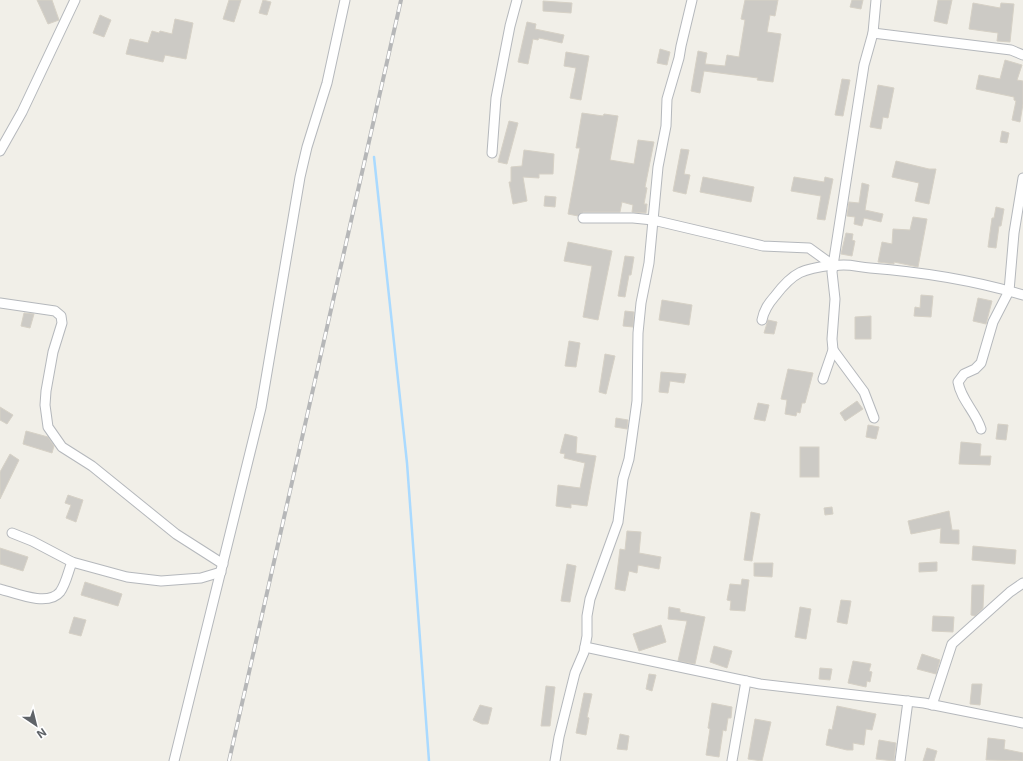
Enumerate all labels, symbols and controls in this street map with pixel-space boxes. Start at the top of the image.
north arrow [16,705,56,745]
text: N [34,725,49,741]

